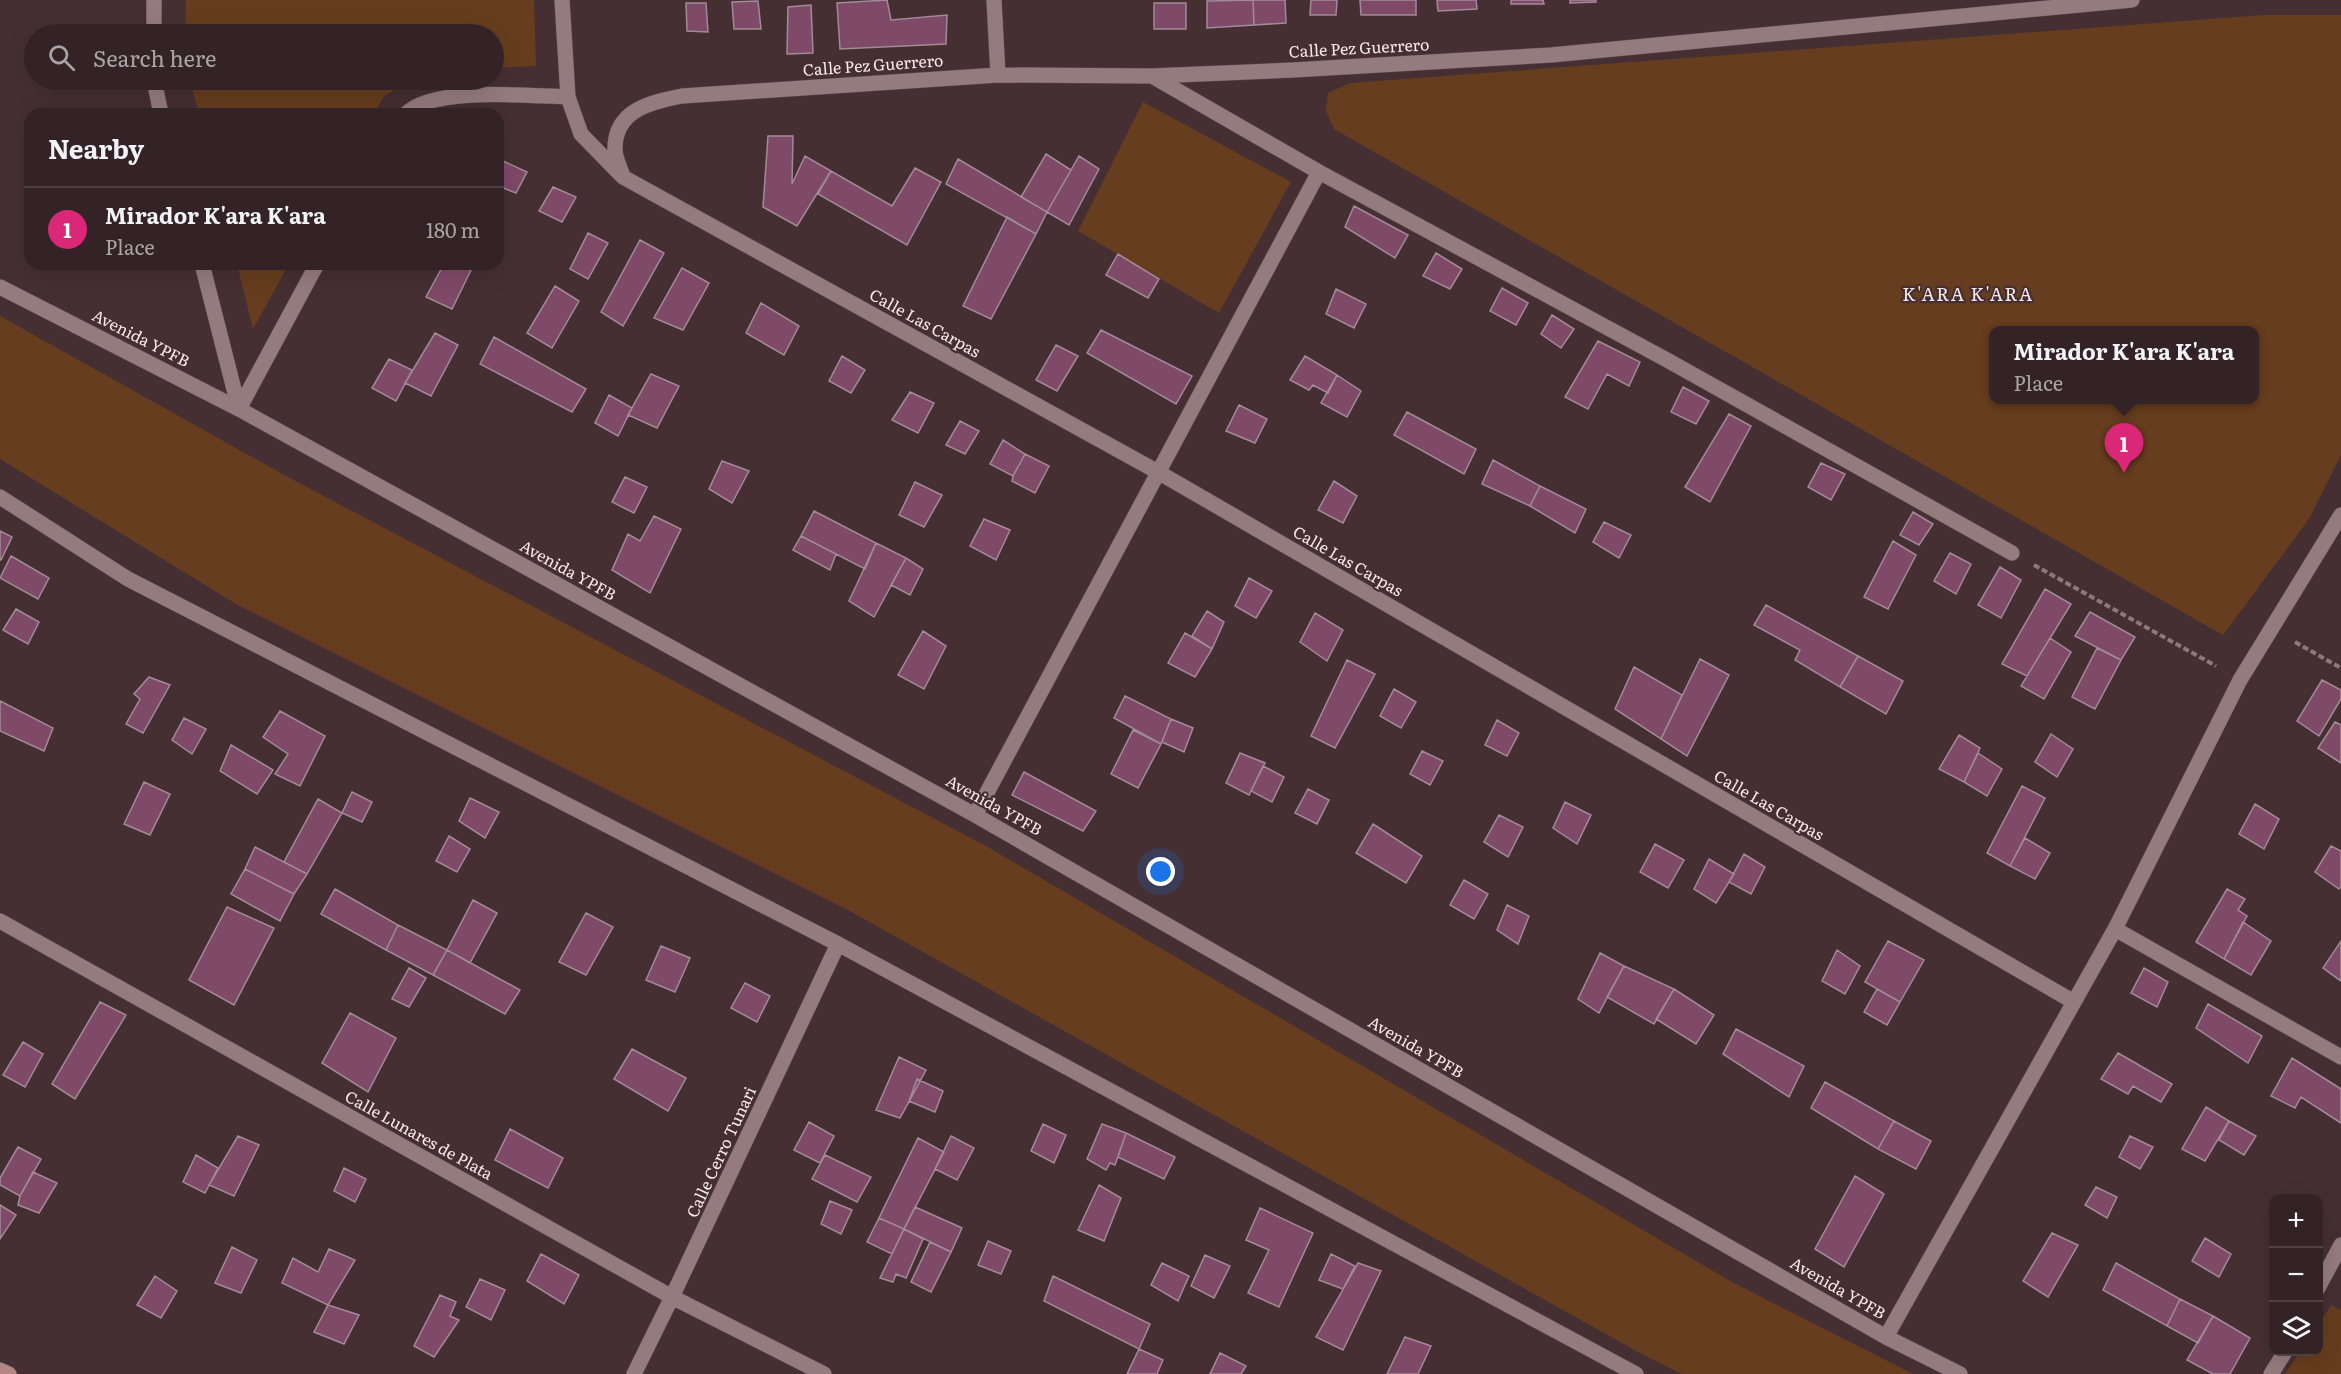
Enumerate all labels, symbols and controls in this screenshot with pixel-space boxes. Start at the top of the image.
search box [24,24,504,90]
street label: Calle Pez Guerrero [1288,31,1430,63]
icon: search [45,41,78,74]
text: Search here [93,41,216,74]
street label: Calle Pez Guerrero [802,47,944,81]
text: Nearby [48,128,144,167]
text: Mirador K'ara K'ara [105,198,326,231]
text: 1 [63,214,72,244]
text: 180 m [426,214,480,244]
text: Place [105,231,155,261]
district label: K'ARA K'ARA [1902,280,2034,307]
street label: Calle Las Carpas [866,282,985,363]
street label: Avenida YPFB [89,302,194,372]
popup [1989,326,2259,404]
text: Mirador K'ara K'ara [2014,334,2234,367]
text: Place [2014,367,2063,397]
pin: 1 [2104,424,2144,473]
street label: Calle Las Carpas [1289,519,1408,601]
street label: Avenida YPFB [516,533,621,605]
street label: Calle Las Carpas [1710,763,1829,845]
street label: Avenida YPFB [942,768,1047,840]
your location [1146,857,1175,886]
street label: Avenida YPFB [1364,1009,1469,1083]
street label: Calle Cerro Tunari [679,1082,761,1221]
street label: Calle Lunares de Plata [341,1083,498,1185]
map controls [2269,1194,2323,1356]
button: + [2269,1194,2323,1248]
button: − [2269,1248,2323,1302]
street label: Avenida YPFB [1786,1250,1891,1324]
button: layers [2269,1302,2323,1356]

